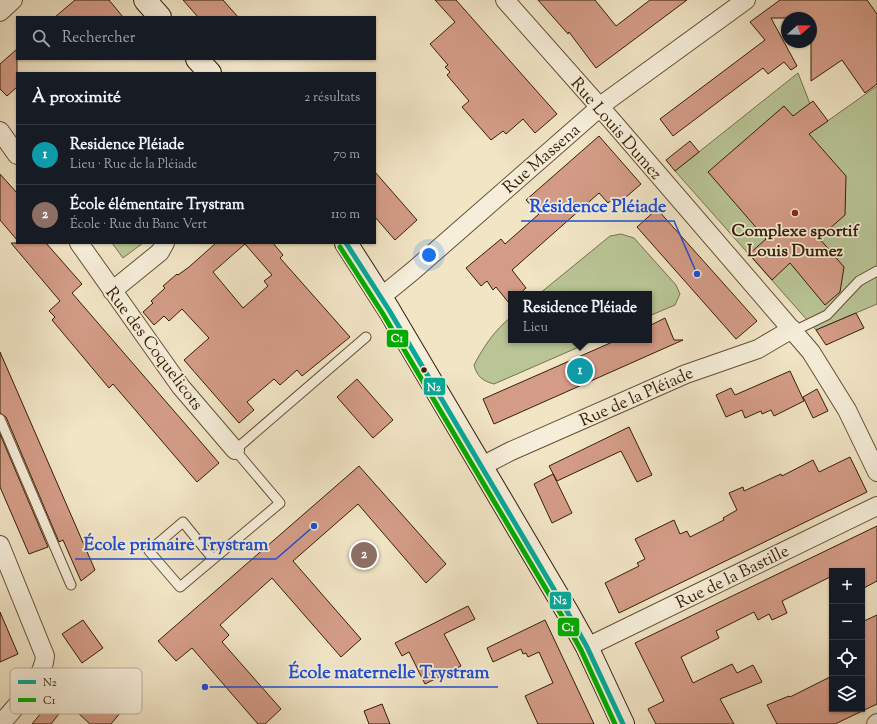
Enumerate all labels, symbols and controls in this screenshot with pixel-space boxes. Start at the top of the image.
north arrow [781,12,817,48]
search box [16,16,376,60]
icon: search [30,27,52,49]
text: Rechercher [62,28,135,49]
street label: Rue Louis Dumez [564,73,667,186]
text: À proximité [32,86,121,110]
text: 2 résultats [304,89,360,107]
street label: Rue Massena [498,119,586,200]
text: Residence Pléiade [70,135,184,156]
text: 1 [43,146,47,164]
text: 70 m [333,146,360,164]
text: Lieu · Rue de la Pléiade [70,156,197,174]
callout: Résidence Pléiade [521,191,674,221]
text: École élémentaire Trystram [70,195,244,216]
text: Résidence Pléiade [530,195,667,221]
text: 2 [42,206,48,224]
text: 110 m [331,206,360,224]
marker: Complexe sportif Louis Dumez [790,208,800,218]
text: École · Rue du Banc Vert [70,216,207,234]
place label: Complexe sportif Louis Dumez [731,220,860,264]
your location [419,245,439,265]
street label: Rue des Coquelicots [99,282,208,416]
popup [508,291,652,343]
text: Residence Pléiade [523,298,637,319]
text: Lieu [523,319,548,337]
line badge: C1 [386,329,409,348]
text: C1 [391,331,403,347]
pin: 1 [567,356,593,386]
street label: Rue de la Pléiade [576,362,698,434]
unlabelled marker [419,365,429,375]
line badge: N2 [423,377,446,396]
text: N2 [426,380,442,396]
callout: École primaire Trystram [75,529,276,559]
text: École primaire Trystram [84,532,269,559]
pin: 2 [351,540,377,570]
street label: Rue de la Bastille [672,540,794,616]
map controls [829,568,865,712]
button: + [829,568,865,604]
line badge: N2 [549,591,572,610]
text: N2 [552,593,568,609]
button: − [829,604,865,640]
line badge: C1 [557,617,580,637]
text: C1 [562,620,574,636]
button: locate [829,640,865,676]
callout: École maternelle Trystram [281,657,498,687]
text: École maternelle Trystram [289,660,490,687]
legend [10,668,142,714]
text: N2 [43,675,57,691]
button: layers [829,676,865,712]
text: C1 [43,693,56,709]

